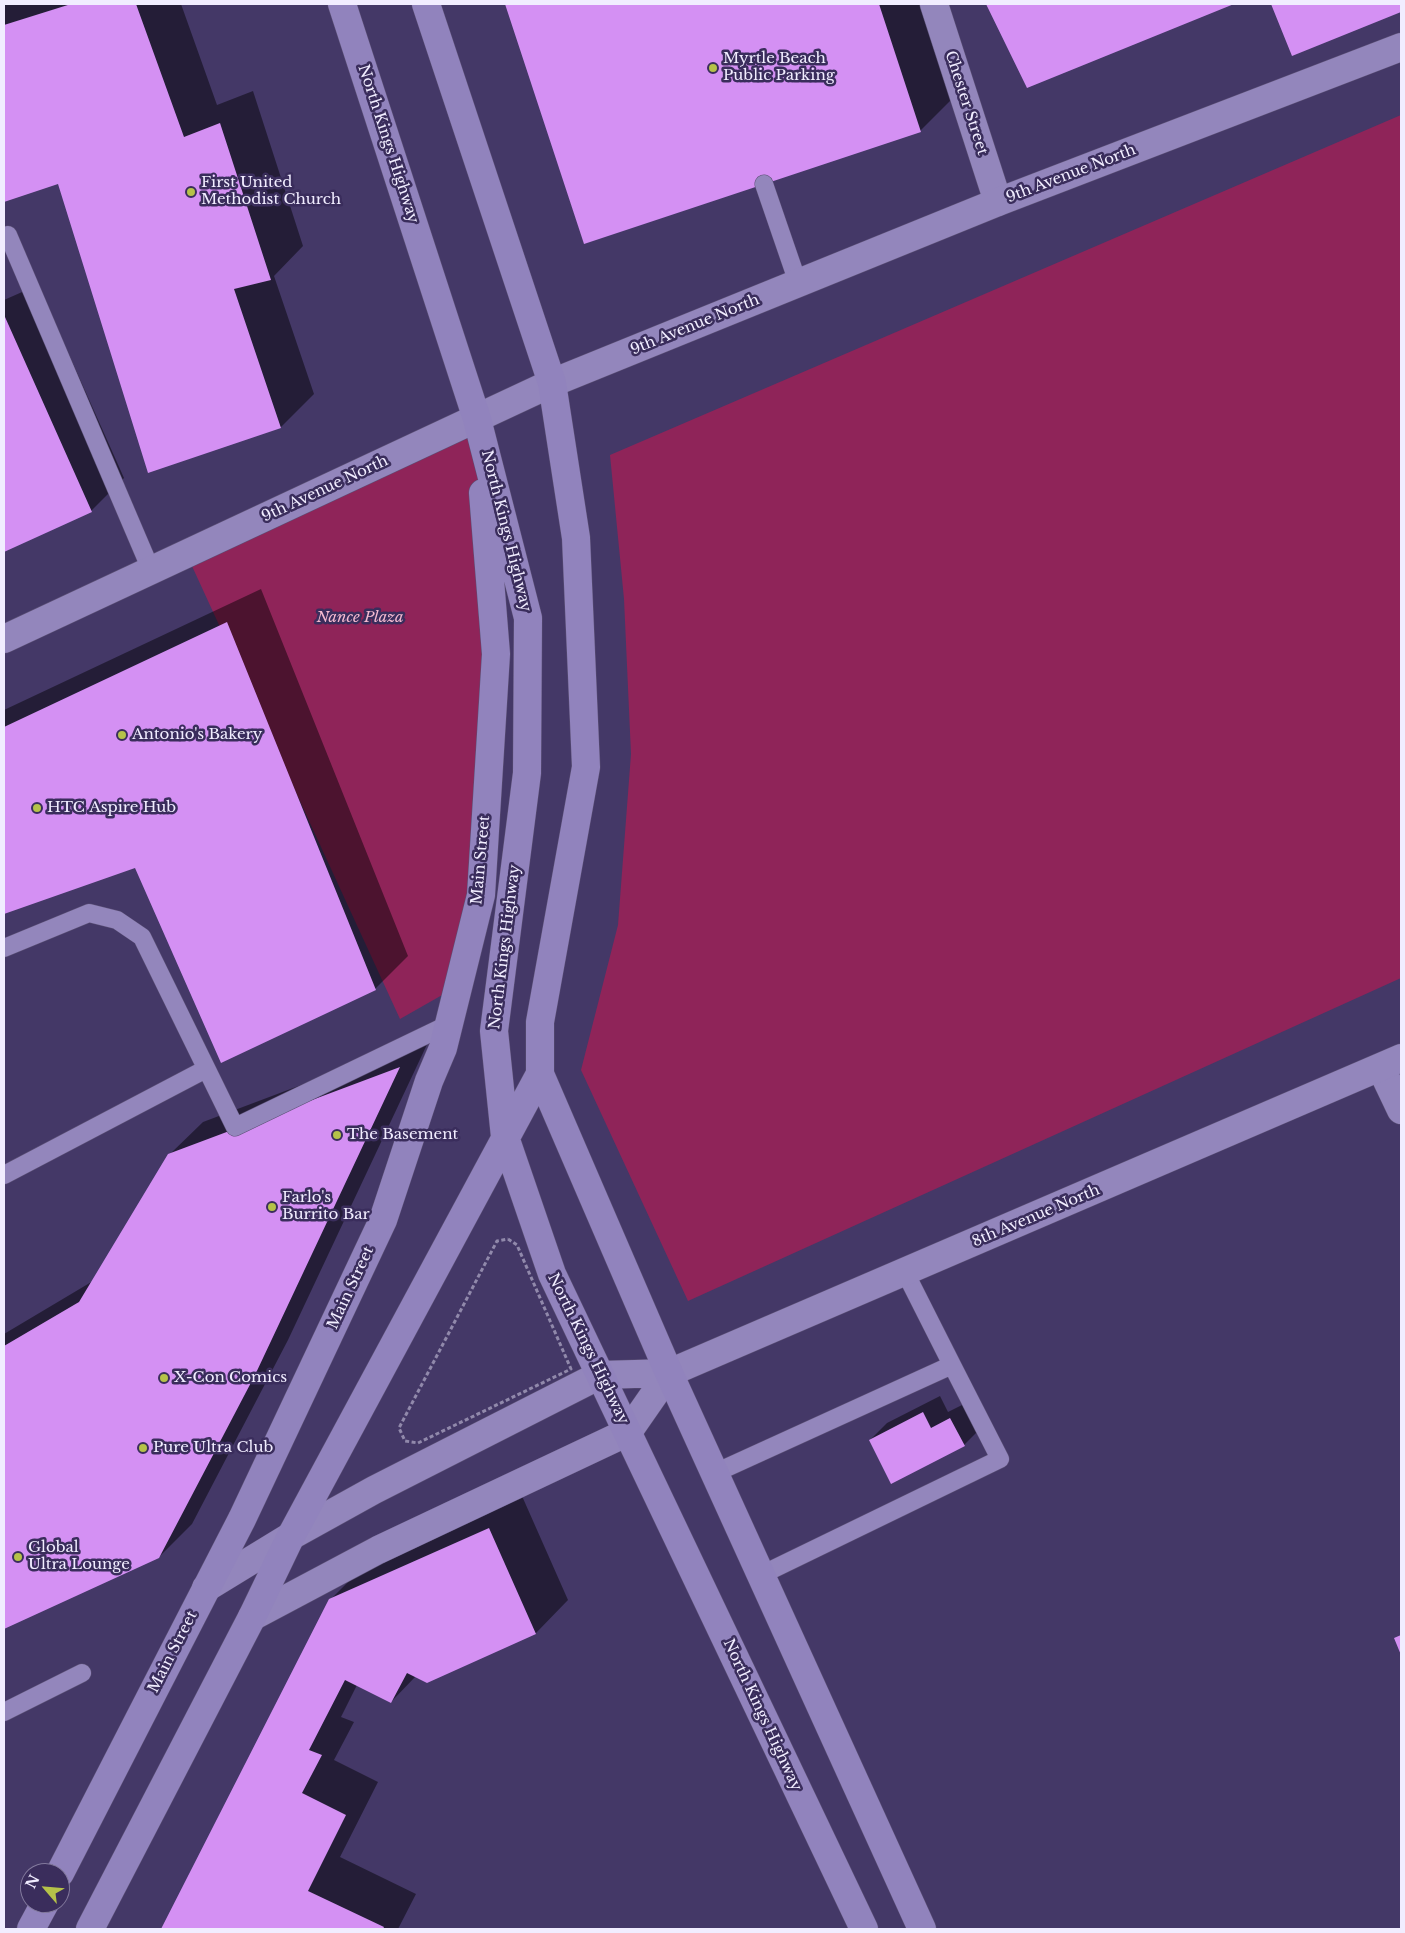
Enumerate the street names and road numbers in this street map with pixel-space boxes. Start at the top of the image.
street label: Chester Street [941,49,991,157]
street label: North Kings Highway [354,62,422,226]
street label: 9th Avenue North [1004,141,1138,207]
street label: 9th Avenue North [628,291,762,359]
street label: North Kings Highway [477,448,535,614]
street label: 9th Avenue North [259,452,391,526]
street label: Main Street [468,815,494,905]
street label: North Kings Highway [486,864,524,1030]
street label: 8th Avenue North [970,1181,1102,1251]
street label: Main Street [324,1244,378,1332]
street label: North Kings Highway [544,1271,632,1427]
street label: Main Street [145,1608,201,1696]
street label: North Kings Highway [719,1636,805,1794]

